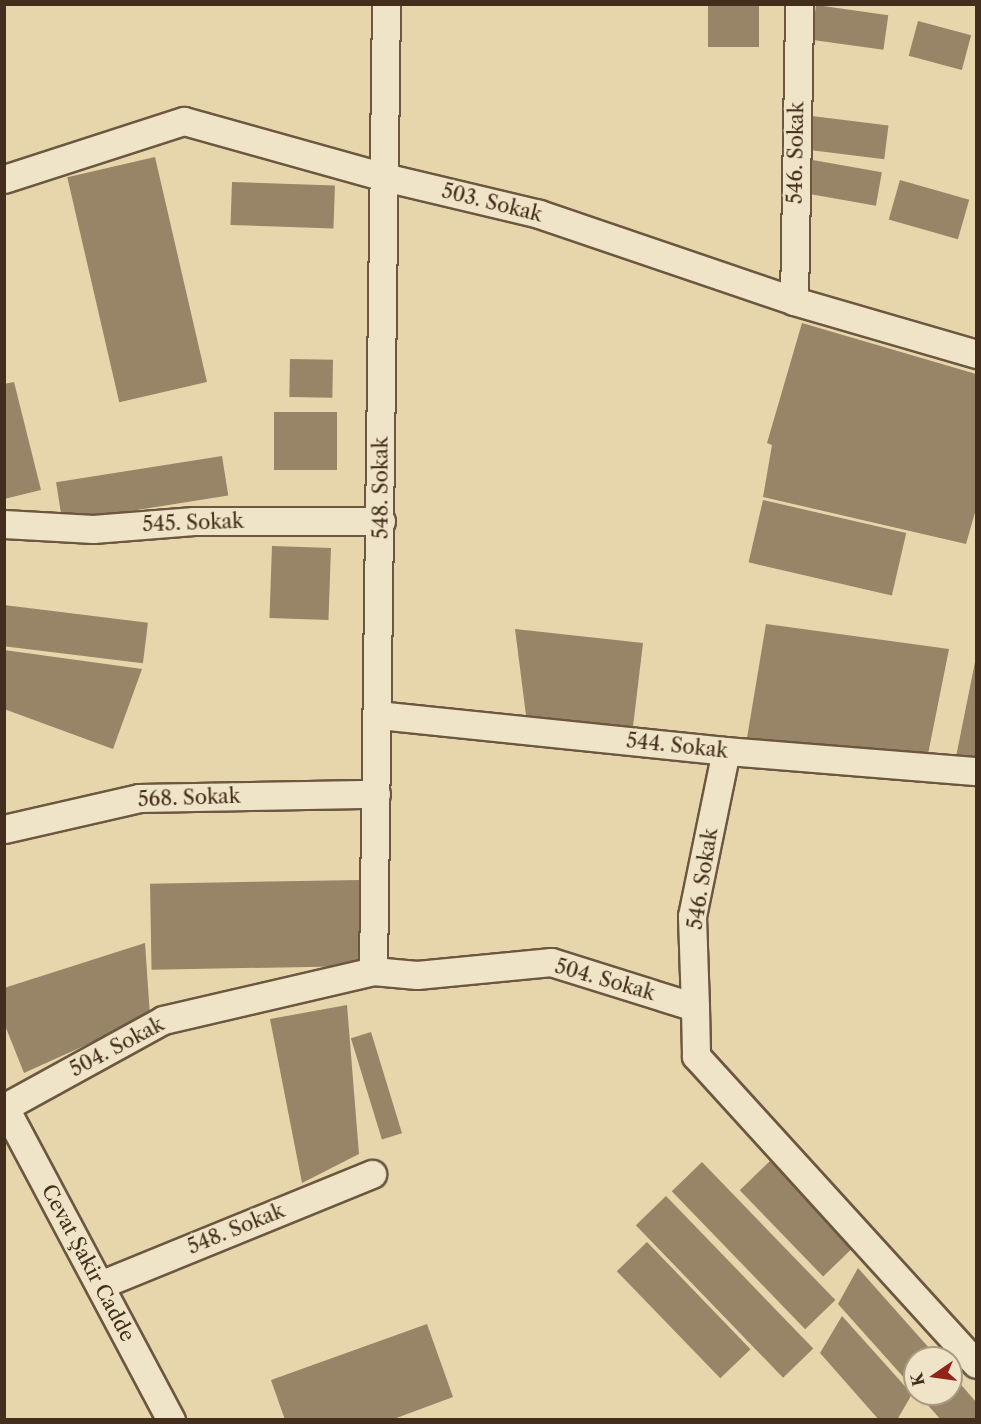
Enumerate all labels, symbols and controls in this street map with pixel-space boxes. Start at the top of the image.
street label: 546. Sokak [783,102,809,204]
street label: 503. Sokak [439,179,545,227]
street label: 548. Sokak [369,437,393,539]
street label: 545. Sokak [142,509,244,537]
street label: 544. Sokak [625,729,729,763]
street label: 568. Sokak [137,784,241,812]
street label: 546. Sokak [683,827,723,931]
street label: 504. Sokak [552,954,658,1006]
street label: 504. Sokak [66,1012,168,1082]
street label: Cevat Şakir Cadde [36,1180,140,1346]
street label: 548. Sokak [184,1199,288,1259]
north arrow [903,1346,963,1406]
text: K [906,1371,929,1388]

